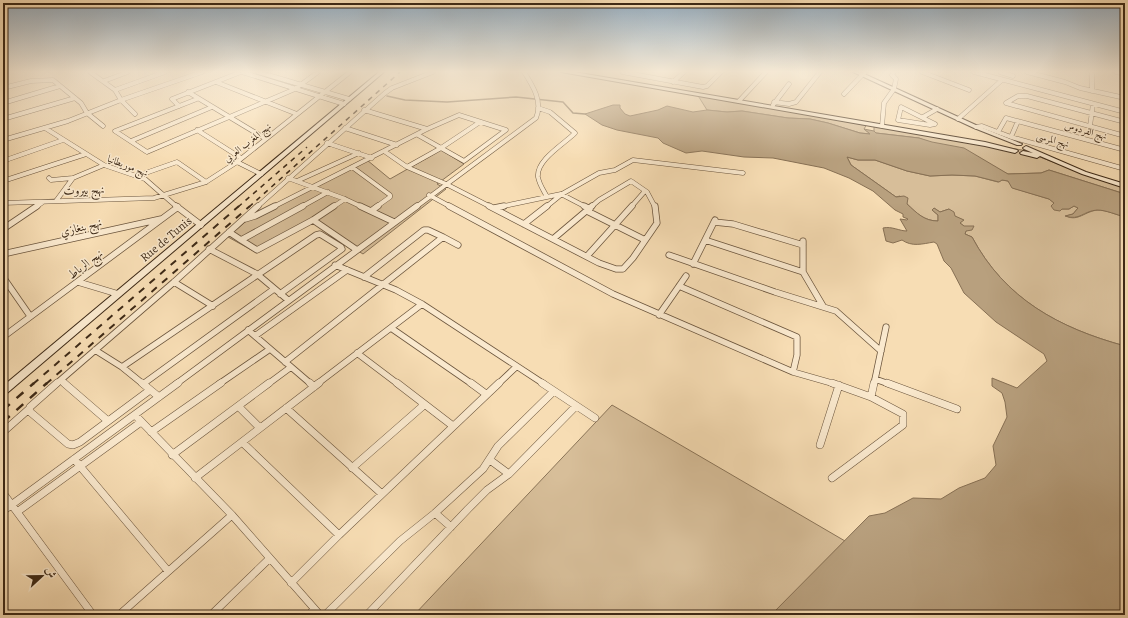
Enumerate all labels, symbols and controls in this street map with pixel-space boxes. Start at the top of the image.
street label: نهج الفردوس [1063,119,1109,145]
street label: نهج المغرب العربي [221,120,276,167]
street label: نهج المرسى [1034,129,1071,153]
street label: نهج موريطانيا [105,152,150,182]
street label: نهج بيروت [63,181,105,202]
street label: Rue de Tunis [137,213,195,265]
street label: نهج بنغازي [58,214,104,243]
street label: نهج الرباط [64,245,108,285]
north arrow [22,556,62,596]
text: ش [42,565,60,580]

